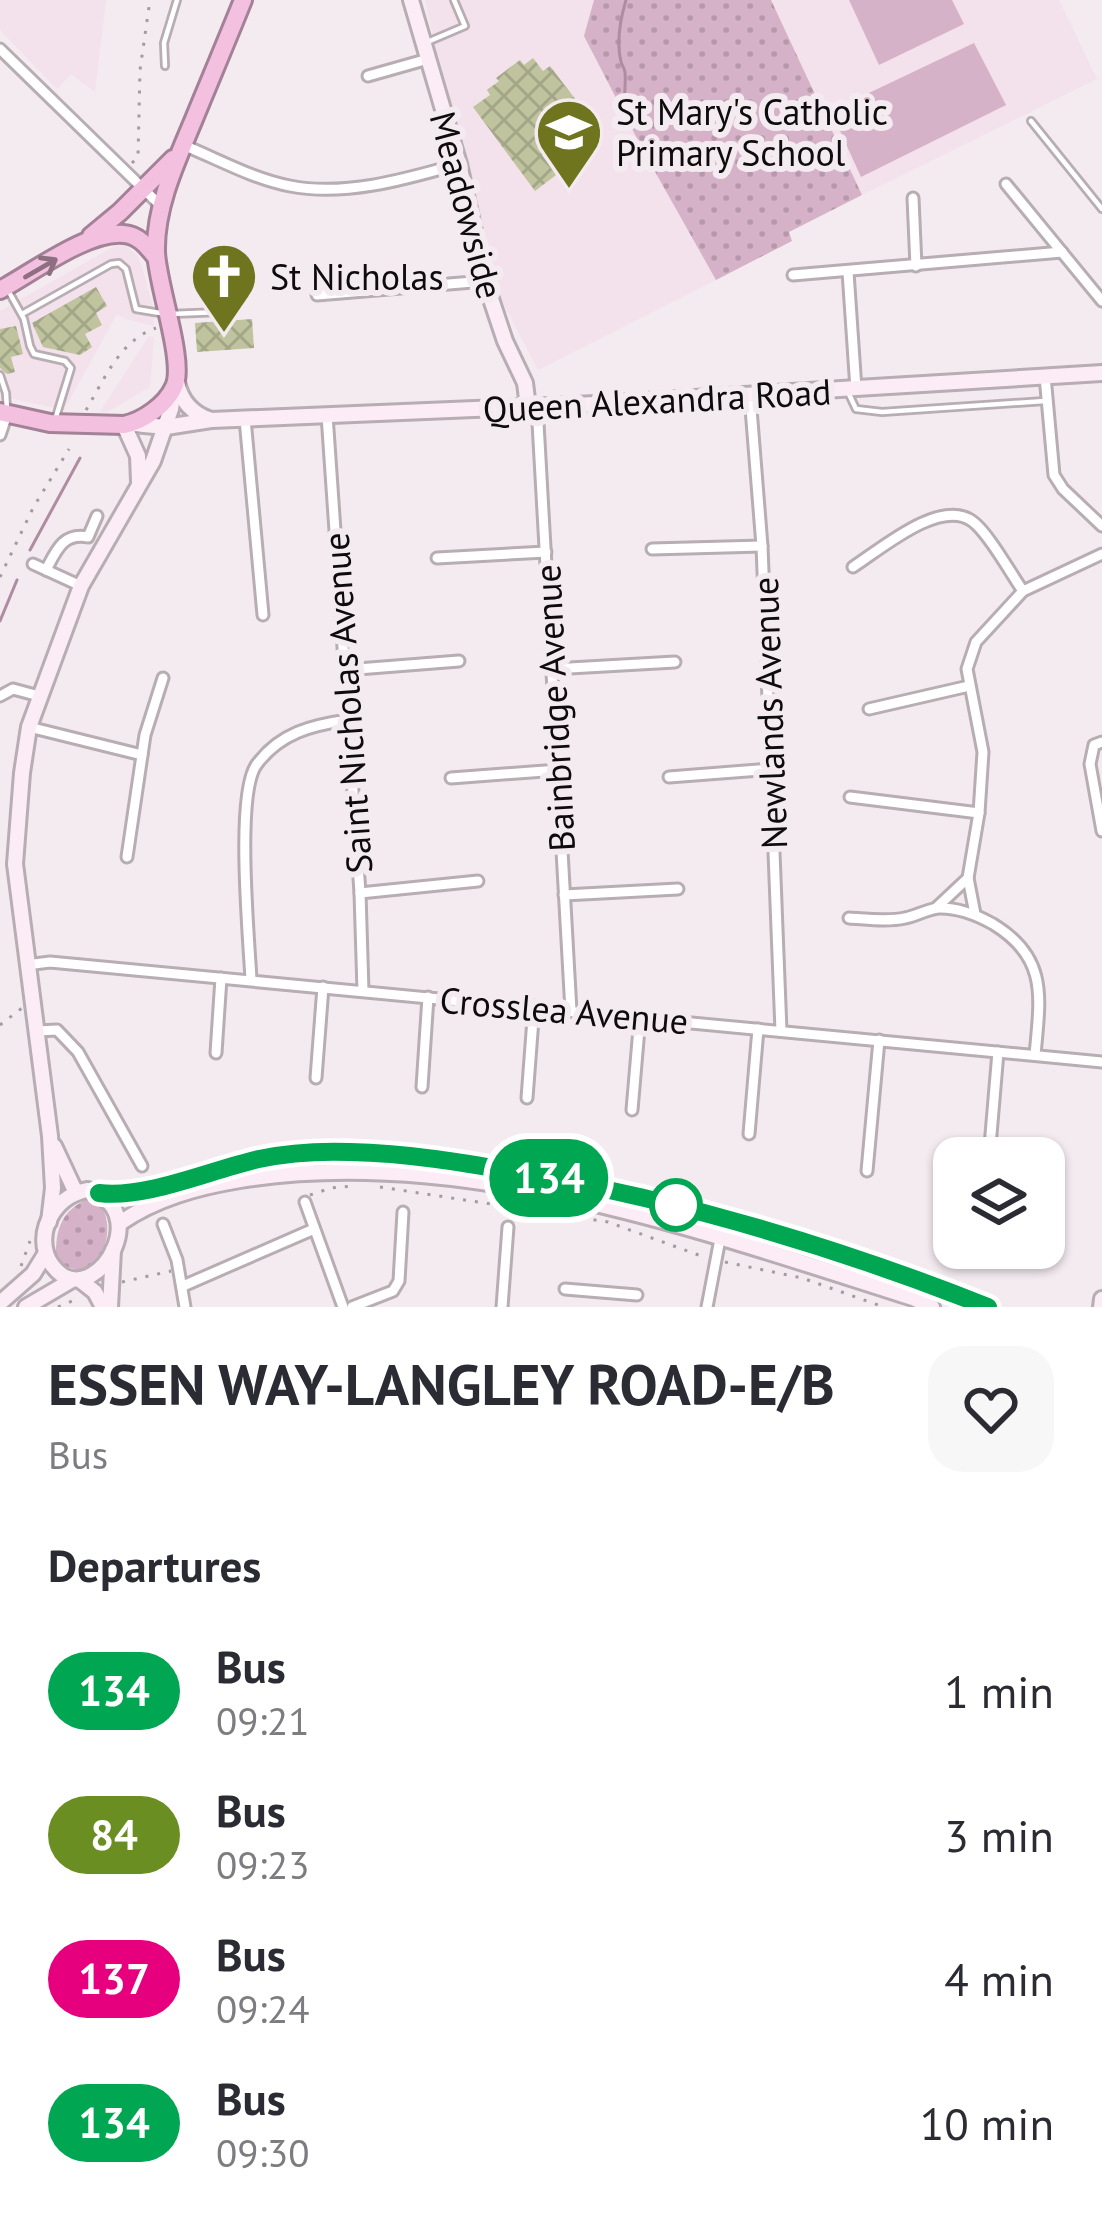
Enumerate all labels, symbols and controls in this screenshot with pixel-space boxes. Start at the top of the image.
place label: St Mary's Catholic Primary School [616,88,888,176]
school or university icon: St Mary's Catholic Primary School [534,97,604,191]
street label: Meadowside [419,106,515,304]
church icon: St Nicholas [189,241,259,335]
place label: St Nicholas [270,253,444,300]
one-way arrow [23,255,58,279]
street label: Queen Alexandra Road [482,367,832,433]
street label: Saint Nicholas Avenue [312,531,382,875]
street label: Bainbridge Avenue [523,563,585,853]
street label: Newlands Avenue [741,576,797,850]
street label: Crosslea Avenue [438,976,690,1044]
map controls [933,1137,1065,1269]
button: layers [933,1137,1065,1269]
line badge: 134 [480,1139,618,1217]
text: 134 [513,1150,585,1205]
unlabelled marker [651,1180,701,1230]
button: heart [928,1346,1054,1472]
text: ESSEN WAY-LANGLEY ROAD-E/B [48,1347,835,1421]
text: Bus [48,1429,108,1480]
text: Departures [48,1536,261,1594]
text: Bus [216,1637,286,1695]
text: 1 min [944,1662,1054,1720]
text: 134 [78,1663,150,1718]
text: 09:21 [216,1695,310,1746]
text: Bus [216,1781,286,1839]
text: 3 min [944,1806,1054,1864]
text: 84 [90,1807,138,1862]
text: 09:23 [216,1839,310,1890]
text: Bus [216,1925,286,1983]
text: 4 min [944,1950,1054,2008]
text: 137 [78,1951,150,2006]
text: 09:24 [216,1983,310,2034]
text: Bus [216,2069,286,2127]
text: 10 min [920,2094,1054,2152]
text: 134 [78,2095,150,2150]
text: 09:30 [216,2127,310,2178]

